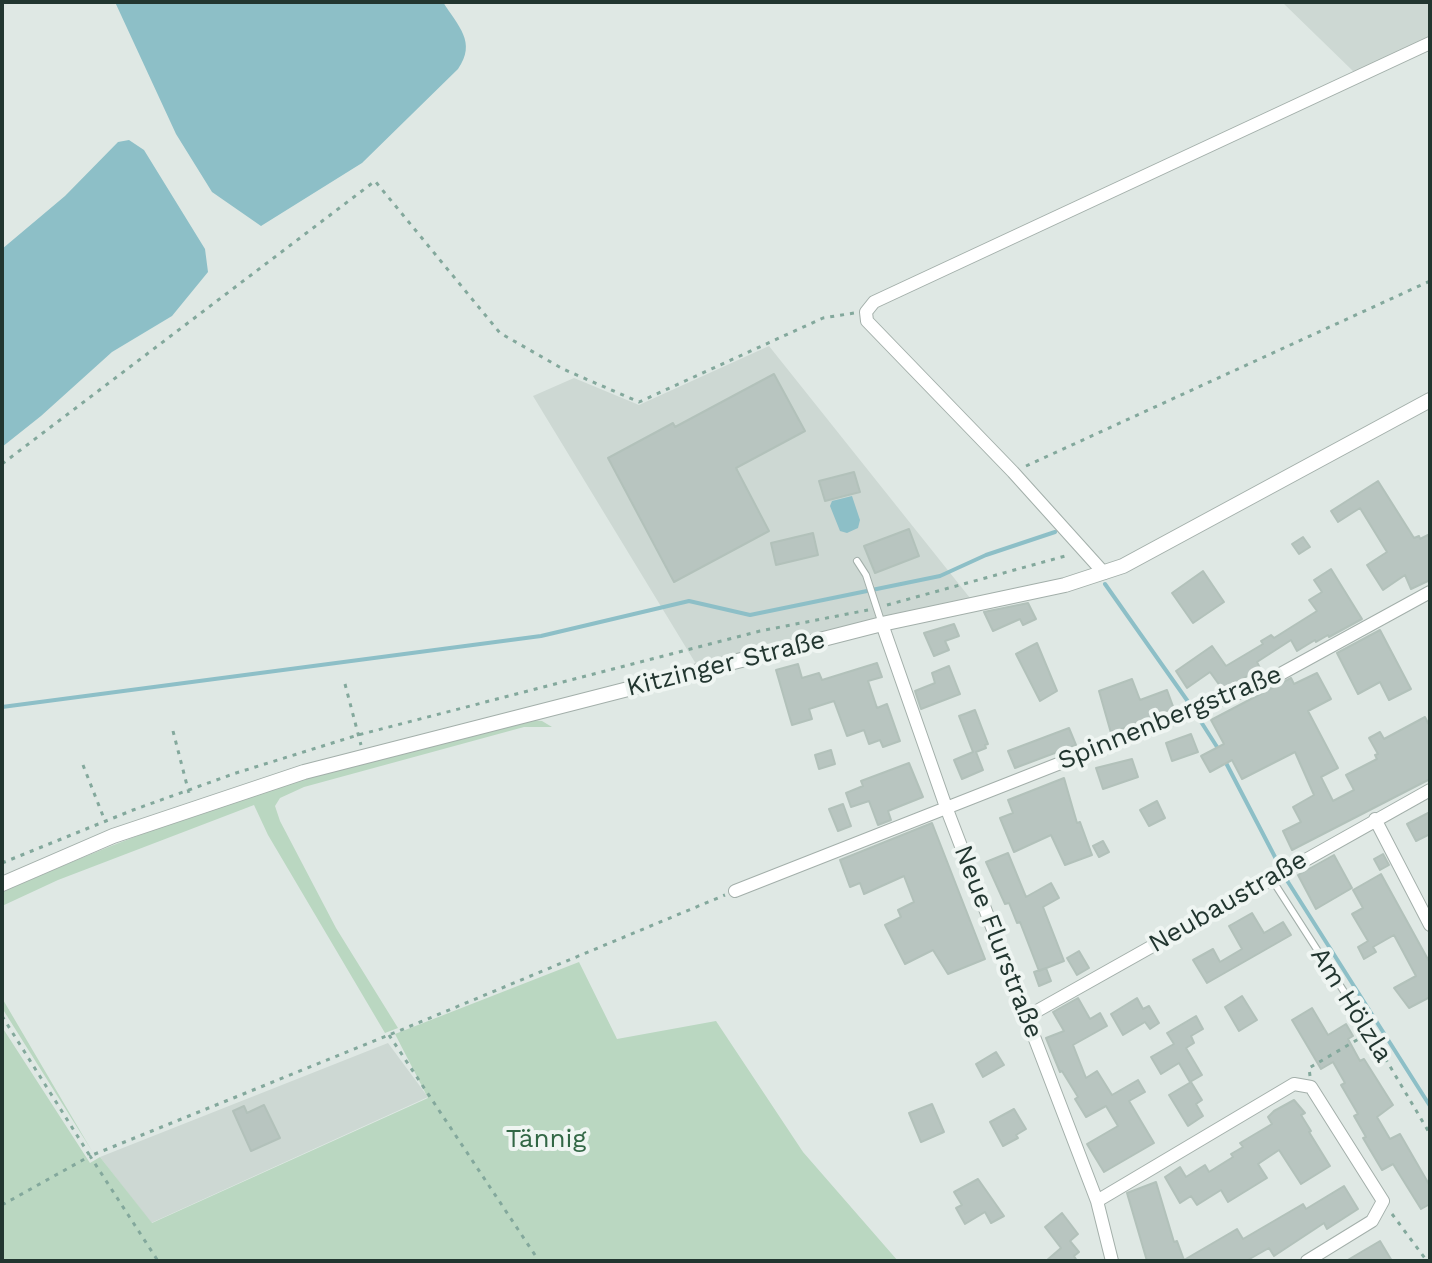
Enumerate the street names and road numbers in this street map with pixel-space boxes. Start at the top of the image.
street label: Kitzinger Straße [623,624,829,704]
street label: Spinnenbergstraße [1053,659,1287,777]
street label: Neue Flurstraße [947,841,1049,1043]
street label: Neubaustraße [1143,844,1313,960]
street label: Am Hölzla [1303,942,1399,1068]

